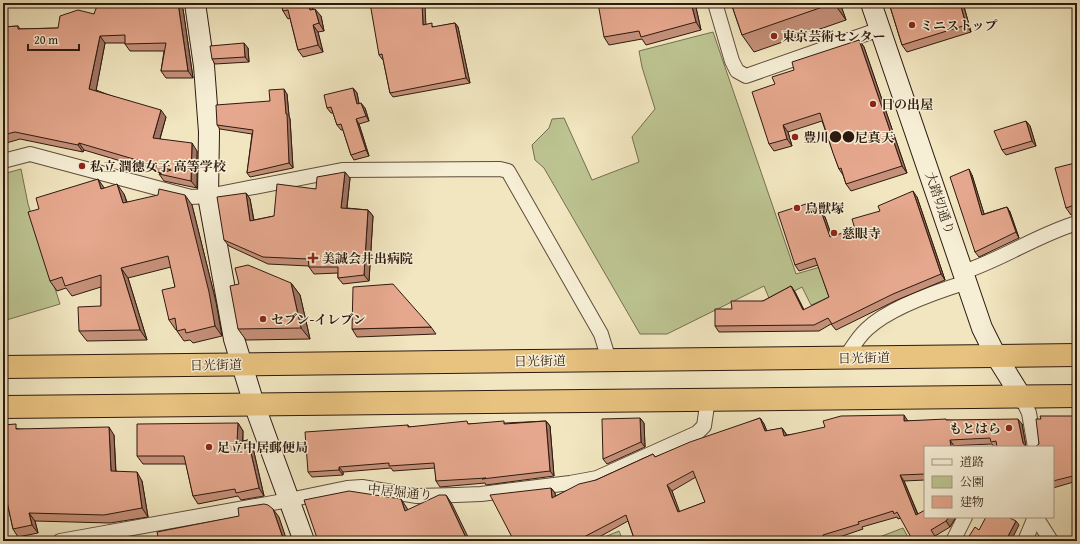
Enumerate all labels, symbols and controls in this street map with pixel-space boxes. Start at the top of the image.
place label: ミニストップ [920,16,998,35]
marker: ミニストップ [907,20,917,30]
scale bar [28,26,79,52]
place label: 東京芸術センター [782,27,885,46]
text: 20 m [34,31,58,48]
marker: 東京芸術センター [769,31,779,41]
place label: 日の出屋 [881,95,933,114]
marker: 日の出屋 [868,99,878,109]
place label: 豊川●●尼真天 [803,128,894,147]
marker: 豊川●●尼真天 [790,132,800,142]
place label: 私立 潤徳女子 高等学校 [90,157,227,176]
marker: 私立 潤徳女子 高等学校 [77,161,87,171]
street label: 大踏切通り [920,169,960,237]
place label: 鳥獣塚 [805,199,844,218]
marker: 鳥獣塚 [792,203,802,213]
place label: 慈眼寺 [842,224,881,243]
marker: 慈眼寺 [829,228,839,238]
place label: 美誠会井出病院 [322,249,413,268]
marker: 美誠会井出病院 [307,252,319,264]
place label: セブン-イレブン [271,310,366,329]
marker: セブン-イレブン [258,314,268,324]
street label: 日光街道 [838,348,890,368]
street label: 日光街道 [514,351,566,371]
street label: 日光街道 [190,355,242,375]
place label: もとはら [949,419,1001,438]
marker: もとはら [1004,423,1014,433]
place label: 足立中居郵便局 [217,438,308,457]
marker: 足立中居郵便局 [204,442,214,452]
legend [924,446,1054,518]
text: 道路 [960,453,984,470]
text: 公園 [960,473,984,490]
street label: 中居堀通り [367,479,433,505]
text: 建物 [960,493,984,510]

